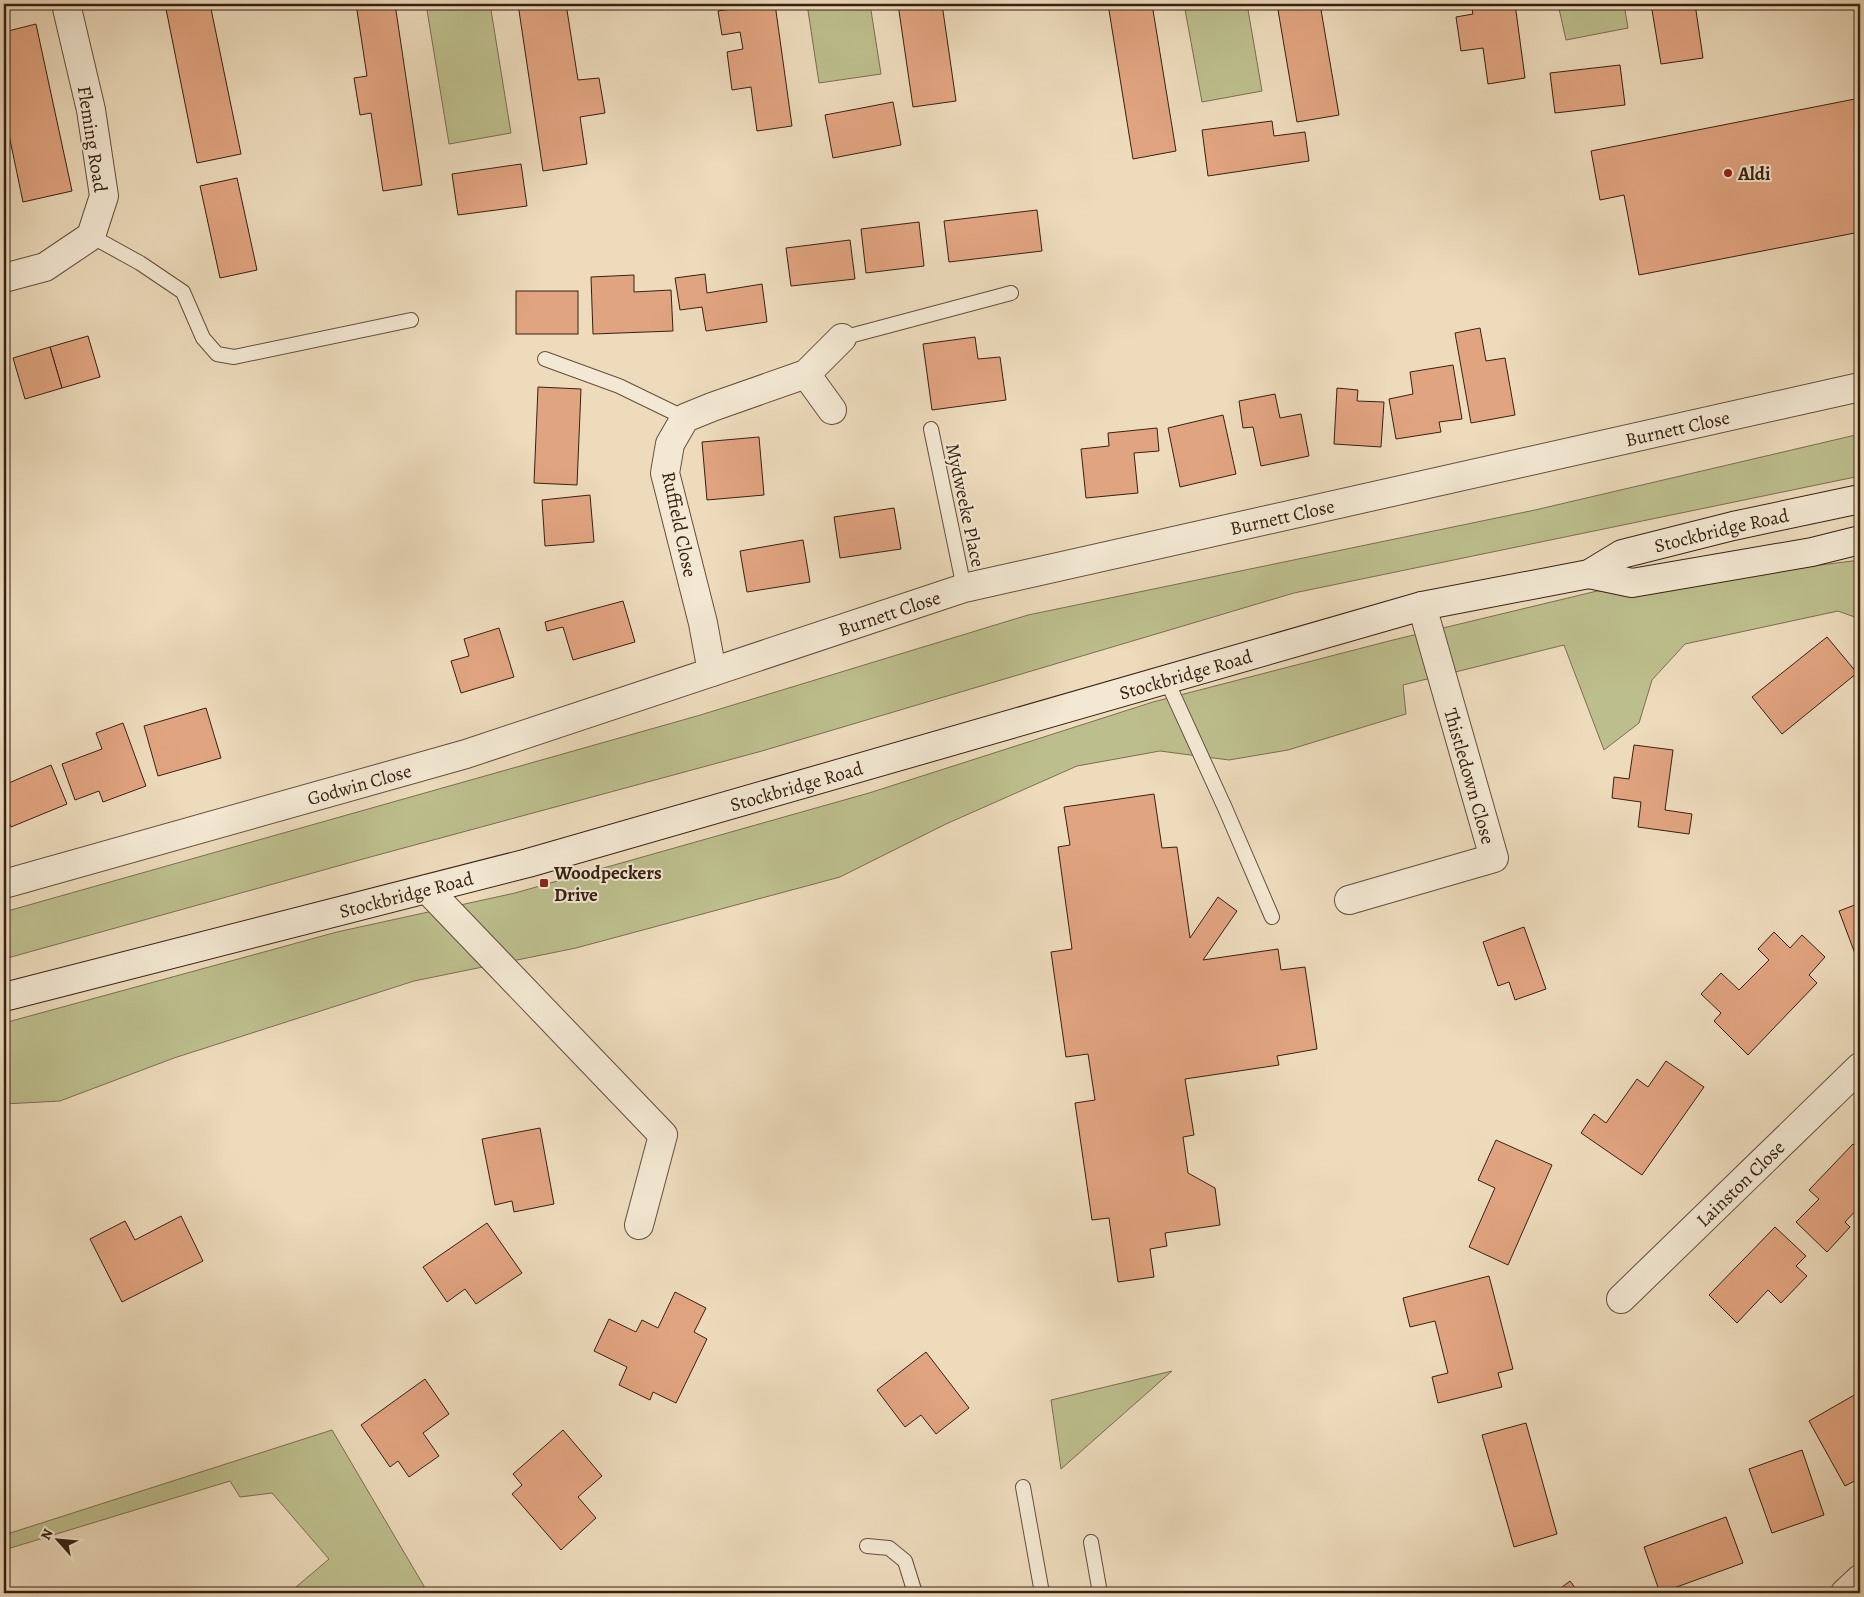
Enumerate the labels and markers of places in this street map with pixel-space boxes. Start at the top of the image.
place label: Aldi [1737,161,1771,187]
marker: Aldi [1722,167,1734,179]
place label: Woodpeckers Drive [553,860,662,908]
marker: Woodpeckers Drive [538,877,550,889]

